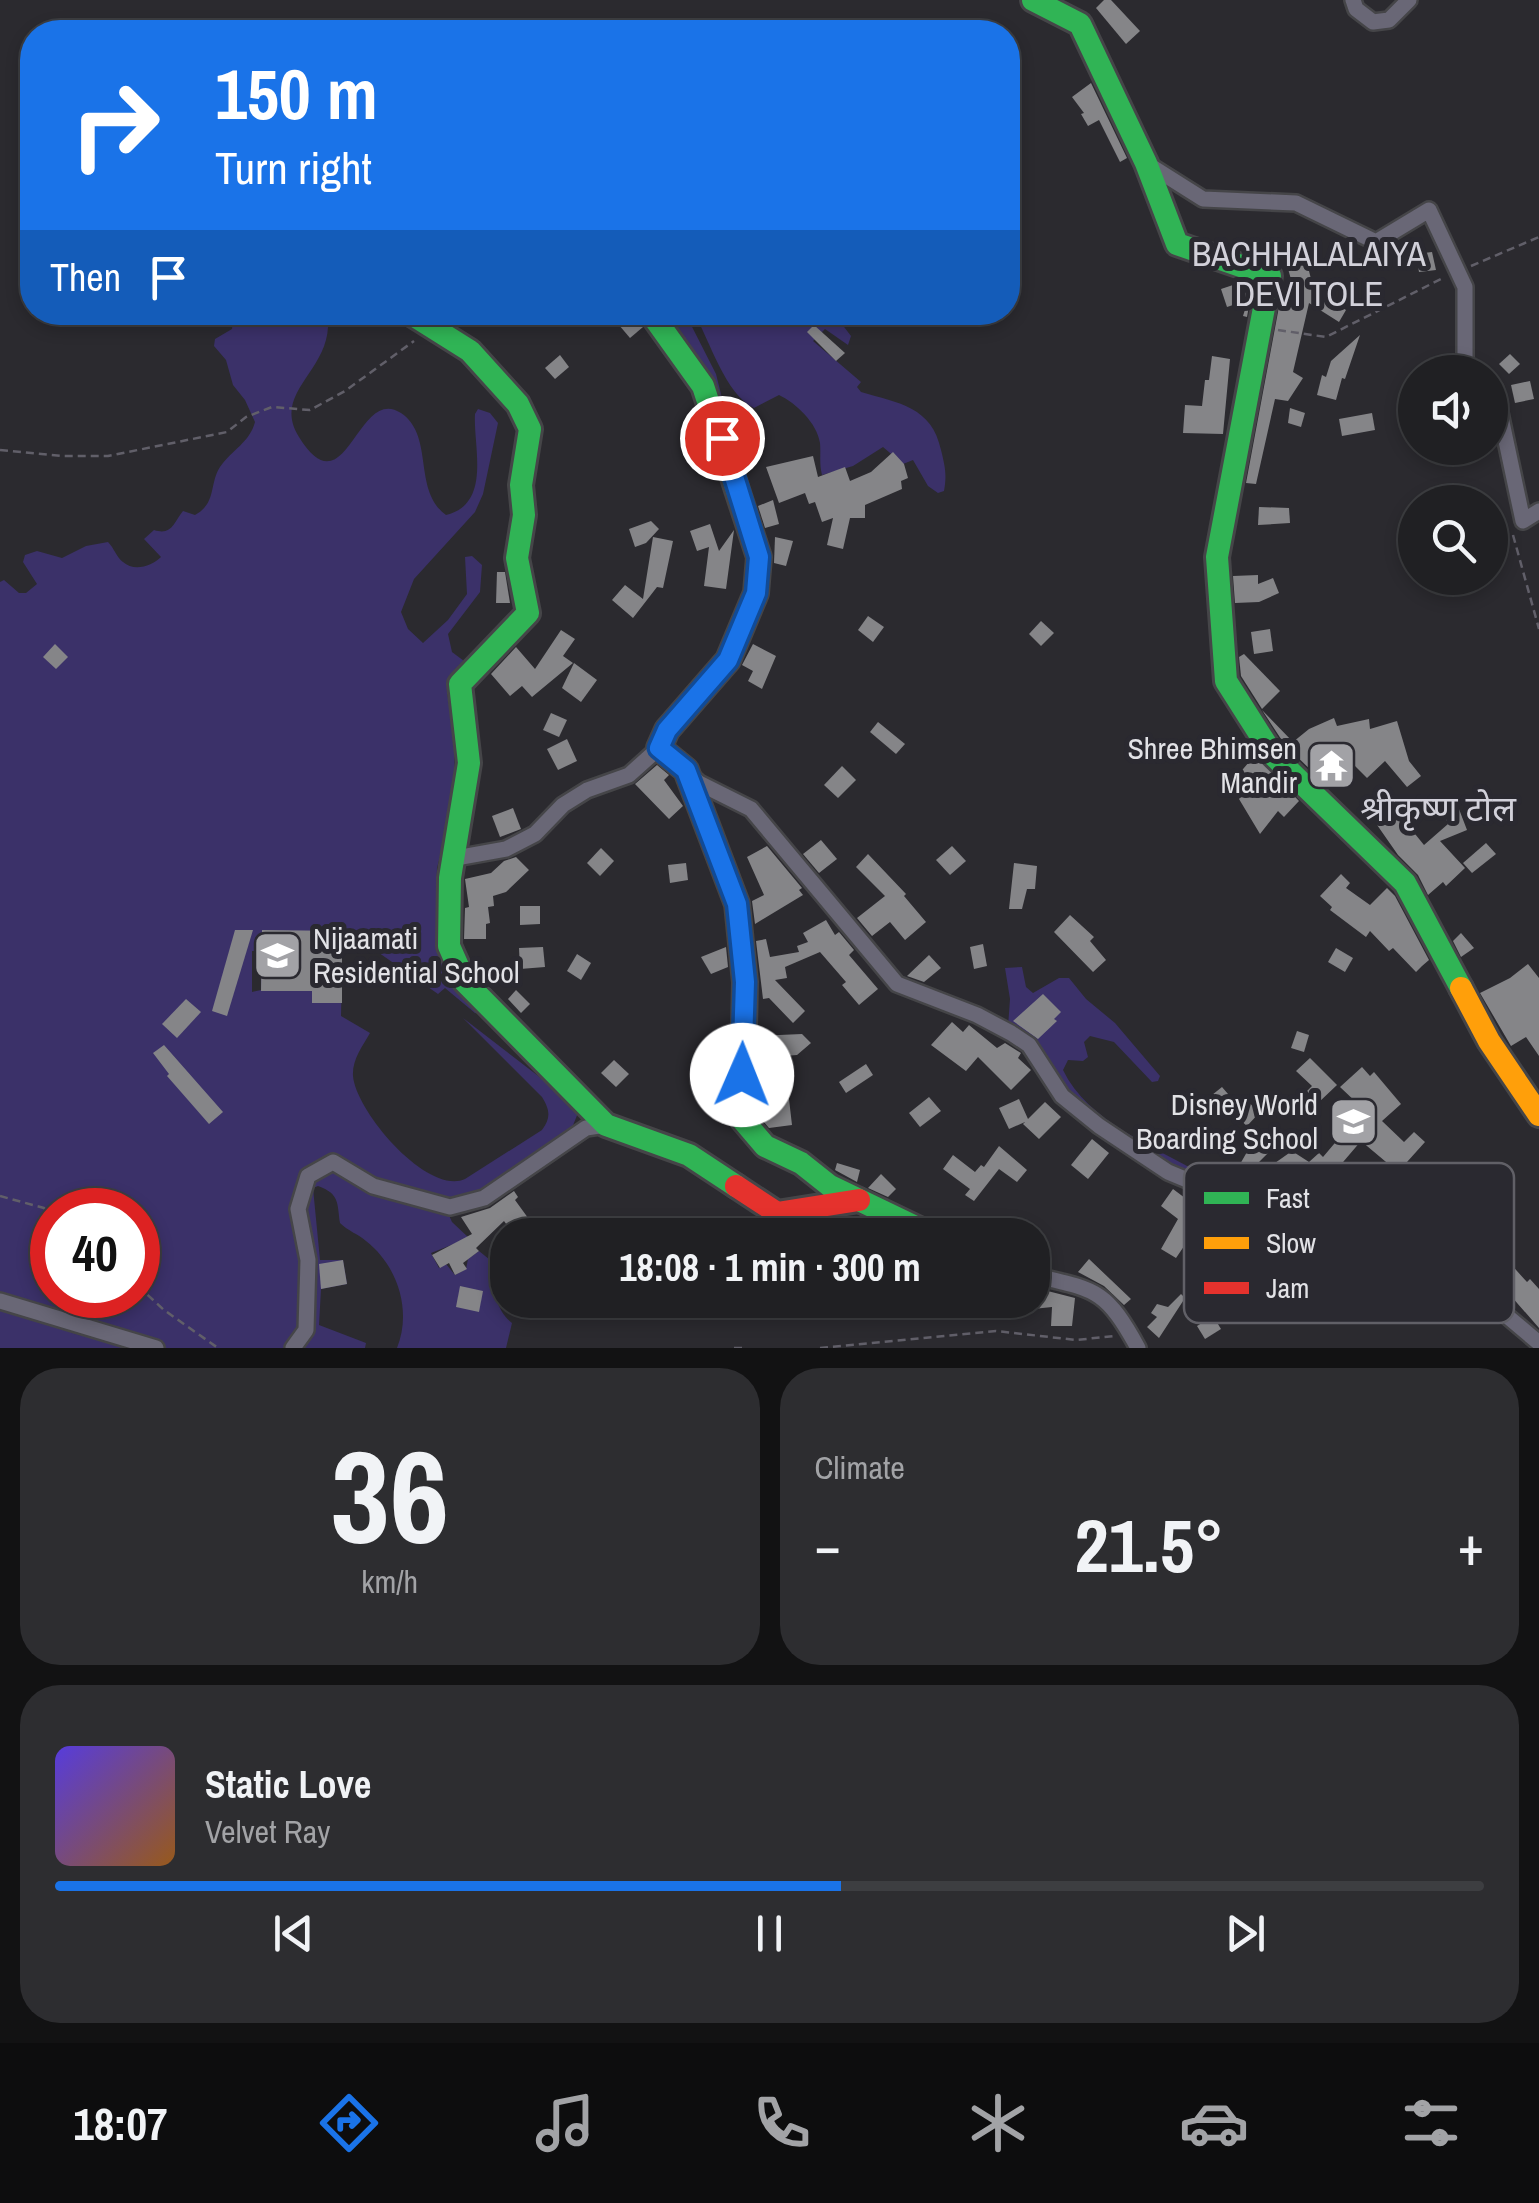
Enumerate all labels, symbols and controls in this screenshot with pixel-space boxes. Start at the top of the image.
text: 150 m [215,47,378,141]
icon: right [50,60,180,190]
text: Turn right [215,137,372,198]
district label: BACHHALALAIYA DEVI TOLE [1192,230,1427,317]
icon: arrive [141,250,196,305]
text: Then [50,252,121,303]
map controls [1398,355,1508,595]
button: sound [1398,355,1508,465]
pin [680,396,765,481]
icon: arrive [695,411,750,466]
button: search [1398,485,1508,595]
place label: Shree Bhimsen Mandir [1127,728,1298,802]
temple icon: Shree Bhimsen Mandir [1306,740,1358,792]
district label: श्रीकृष्ण टोल [1360,785,1517,832]
place label: Nijaamati Residential School [313,918,520,992]
school or university icon: Nijaamati Residential School [252,930,304,982]
position arrow [690,1023,794,1127]
place label: Disney World Boarding School [1136,1084,1318,1158]
school or university icon: Disney World Boarding School [1327,1096,1379,1148]
legend [1184,1163,1514,1323]
text: Fast [1266,1179,1310,1217]
speed limit sign: 40 [30,1188,160,1318]
text: Slow [1266,1224,1316,1262]
text: 18:08 · 1 min · 300 m [619,1242,921,1293]
text: Jam [1266,1269,1309,1307]
text: 36 [330,1407,449,1583]
text: Climate [815,1446,905,1489]
text: 21.5° [1074,1494,1224,1595]
text: − [815,1508,841,1582]
text: + [1458,1508,1484,1582]
text: km/h [361,1560,418,1603]
text: Static Love [205,1759,371,1810]
text: Velvet Ray [205,1810,330,1853]
icon: previous [266,1906,321,1961]
icon: pause [742,1906,797,1961]
icon: next [1218,1906,1273,1961]
icon: directions [314,2088,384,2158]
icon: music [530,2088,600,2158]
icon: phone [747,2088,817,2158]
icon: climate [963,2088,1033,2158]
icon: car [1179,2088,1249,2158]
icon: filters [1396,2088,1466,2158]
text: 18:07 [73,2093,168,2154]

